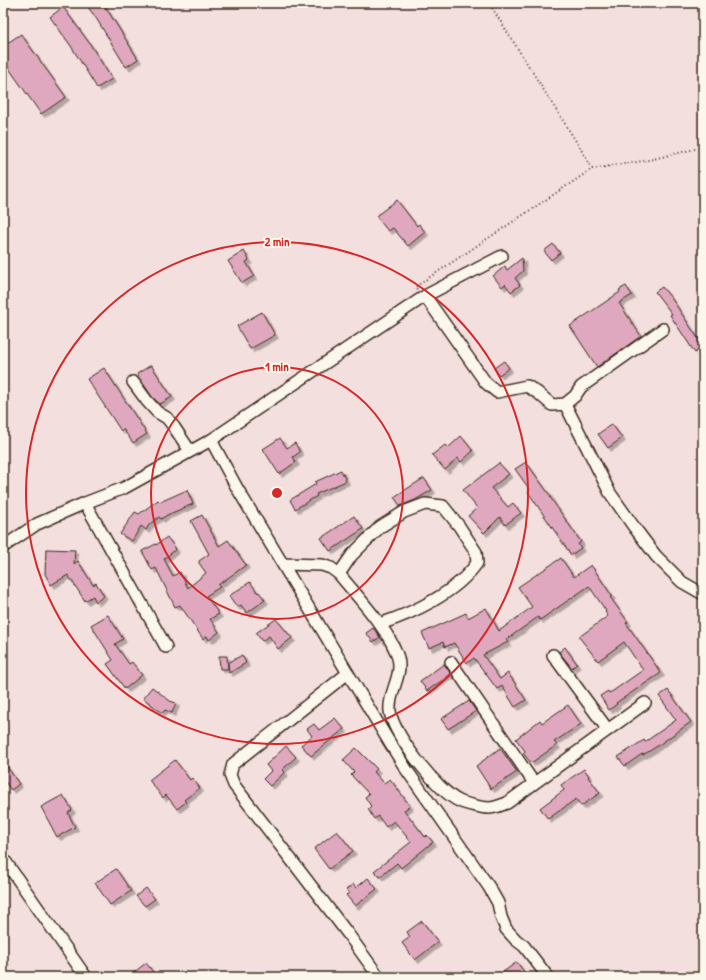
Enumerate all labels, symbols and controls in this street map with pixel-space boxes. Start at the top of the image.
text: 2 min [265,233,290,250]
text: 1 min [265,358,289,375]
centre of rings [270,486,284,500]

